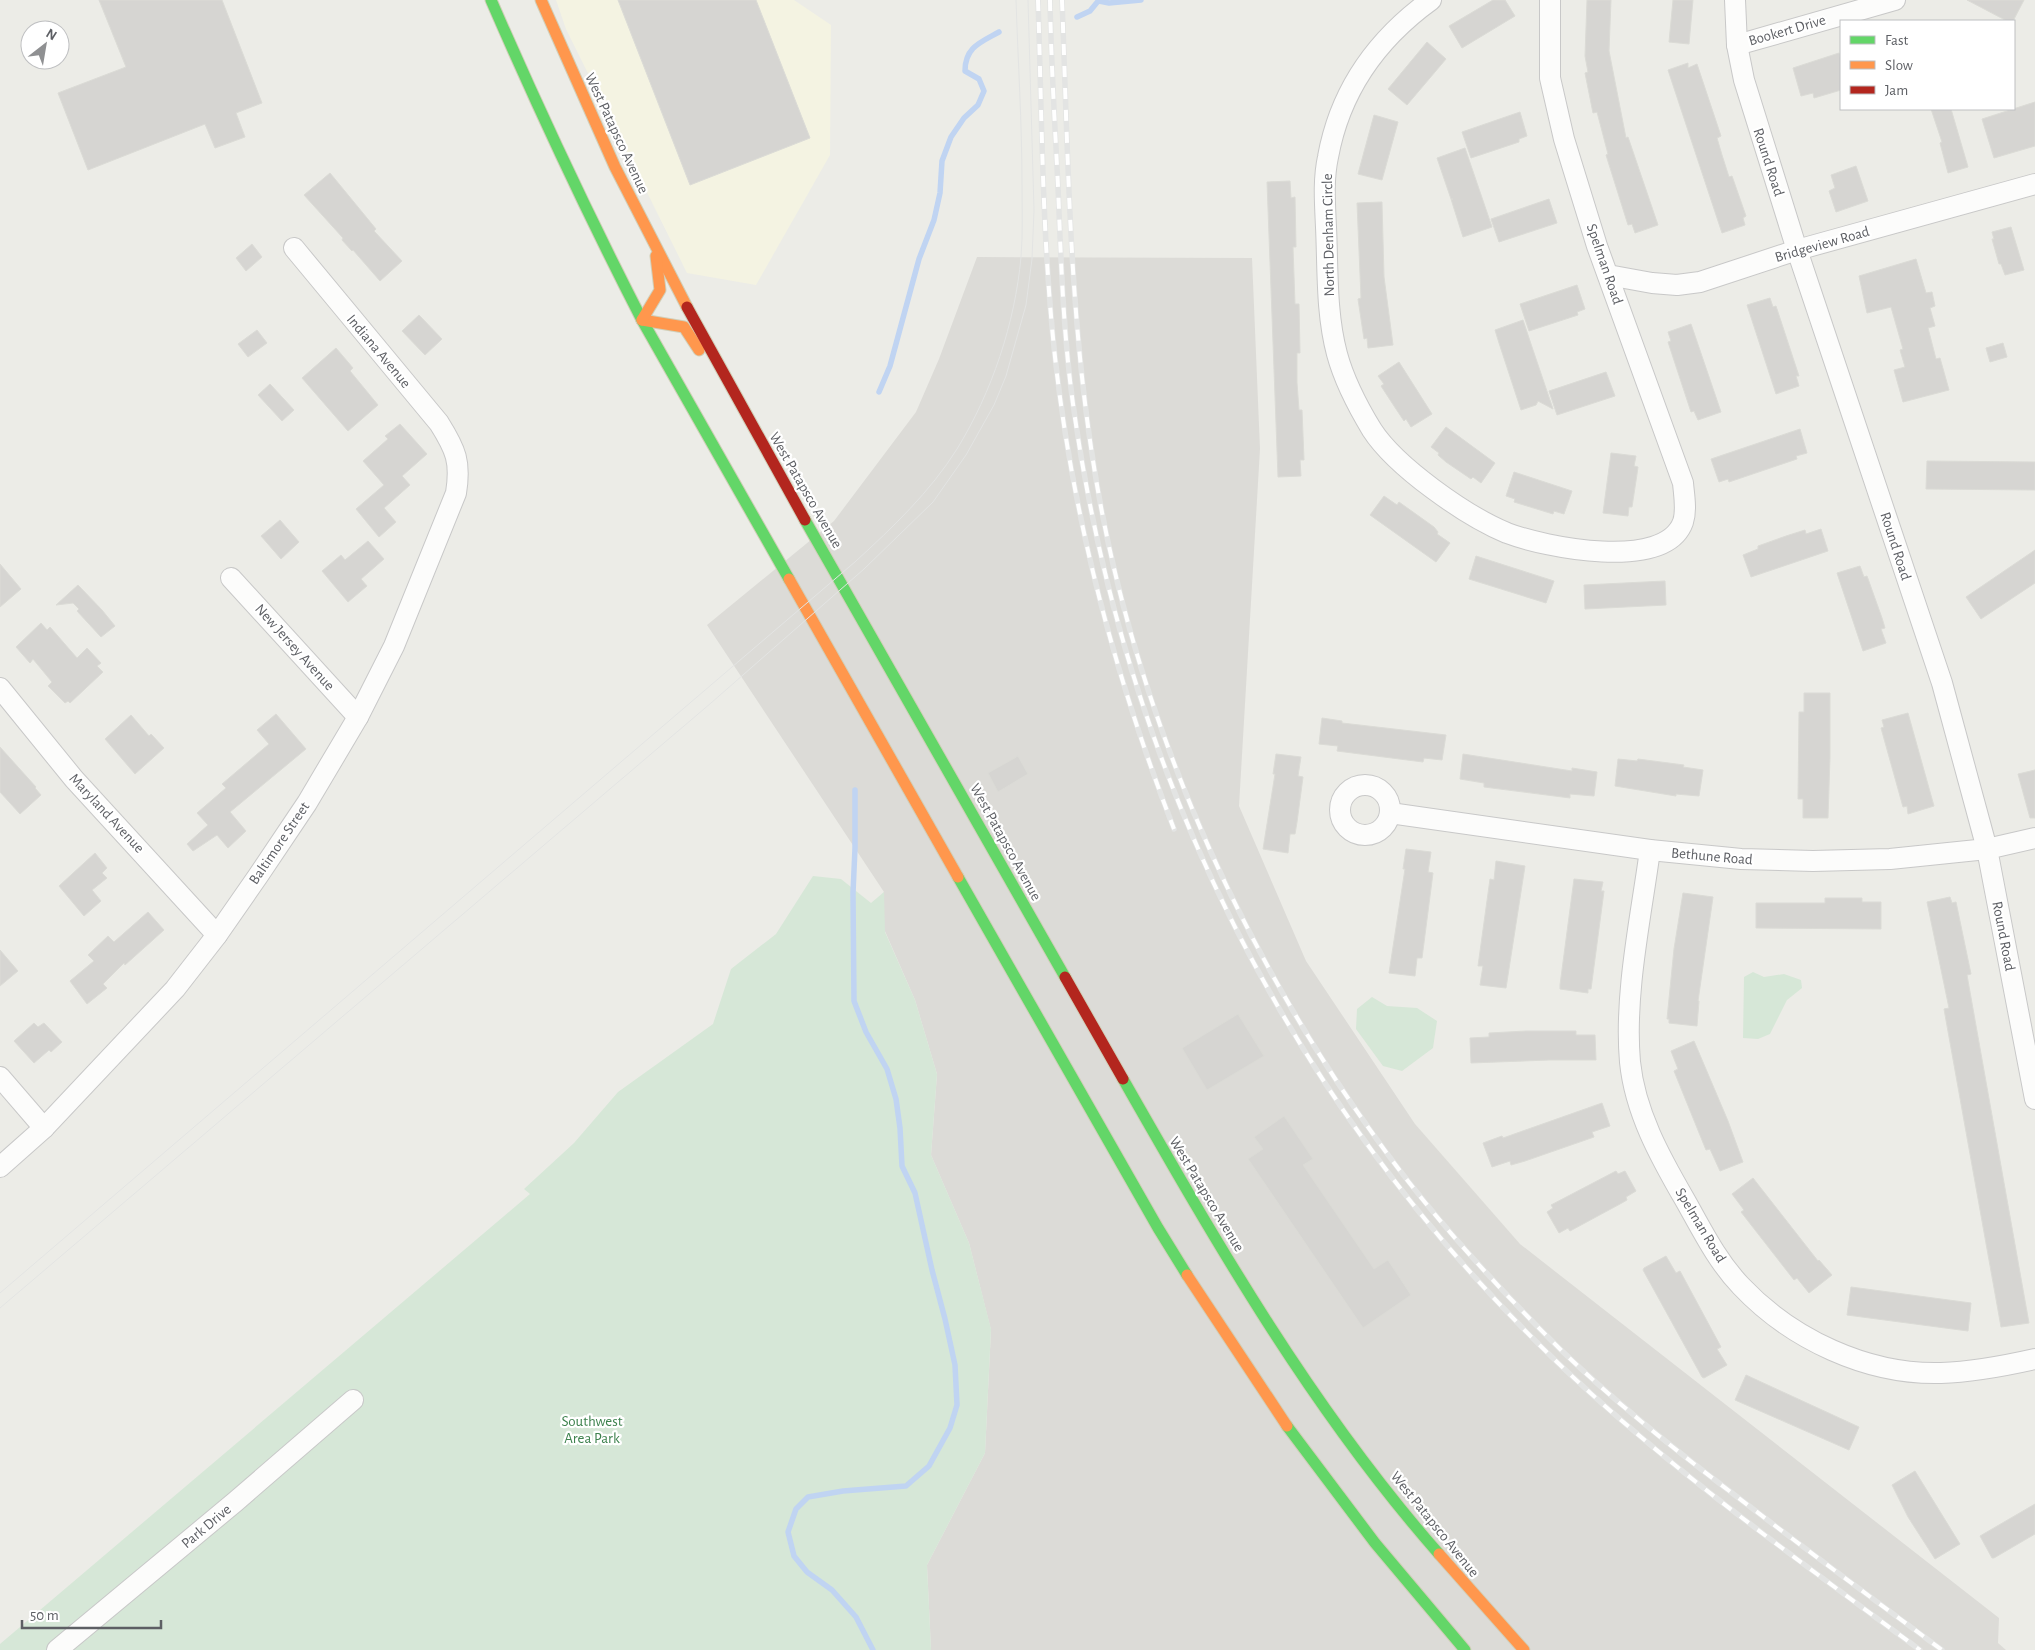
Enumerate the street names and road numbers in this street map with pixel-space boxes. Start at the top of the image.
street label: Bookert Drive [1747,12,1827,49]
street label: West Patapsco Avenue [582,71,651,196]
street label: Round Road [1751,126,1787,198]
street label: North Denham Circle [1320,173,1337,297]
street label: Spelman Road [1584,222,1625,307]
street label: Bridgeview Road [1773,224,1871,265]
street label: Indiana Avenue [344,312,414,391]
street label: West Patapsco Avenue [766,430,845,551]
street label: Round Road [1878,510,1914,582]
street label: New Jersey Avenue [252,601,337,694]
street label: Maryland Avenue [66,771,147,856]
street label: West Patapsco Avenue [967,781,1044,903]
street label: Baltimore Street [246,799,313,887]
street label: Bethune Road [1671,845,1754,868]
street label: Round Road [1989,900,2018,972]
street label: West Patapsco Avenue [1166,1134,1247,1254]
street label: Spelman Road [1672,1185,1729,1265]
street label: West Patapsco Avenue [1388,1469,1482,1580]
street label: Park Drive [179,1501,234,1551]

